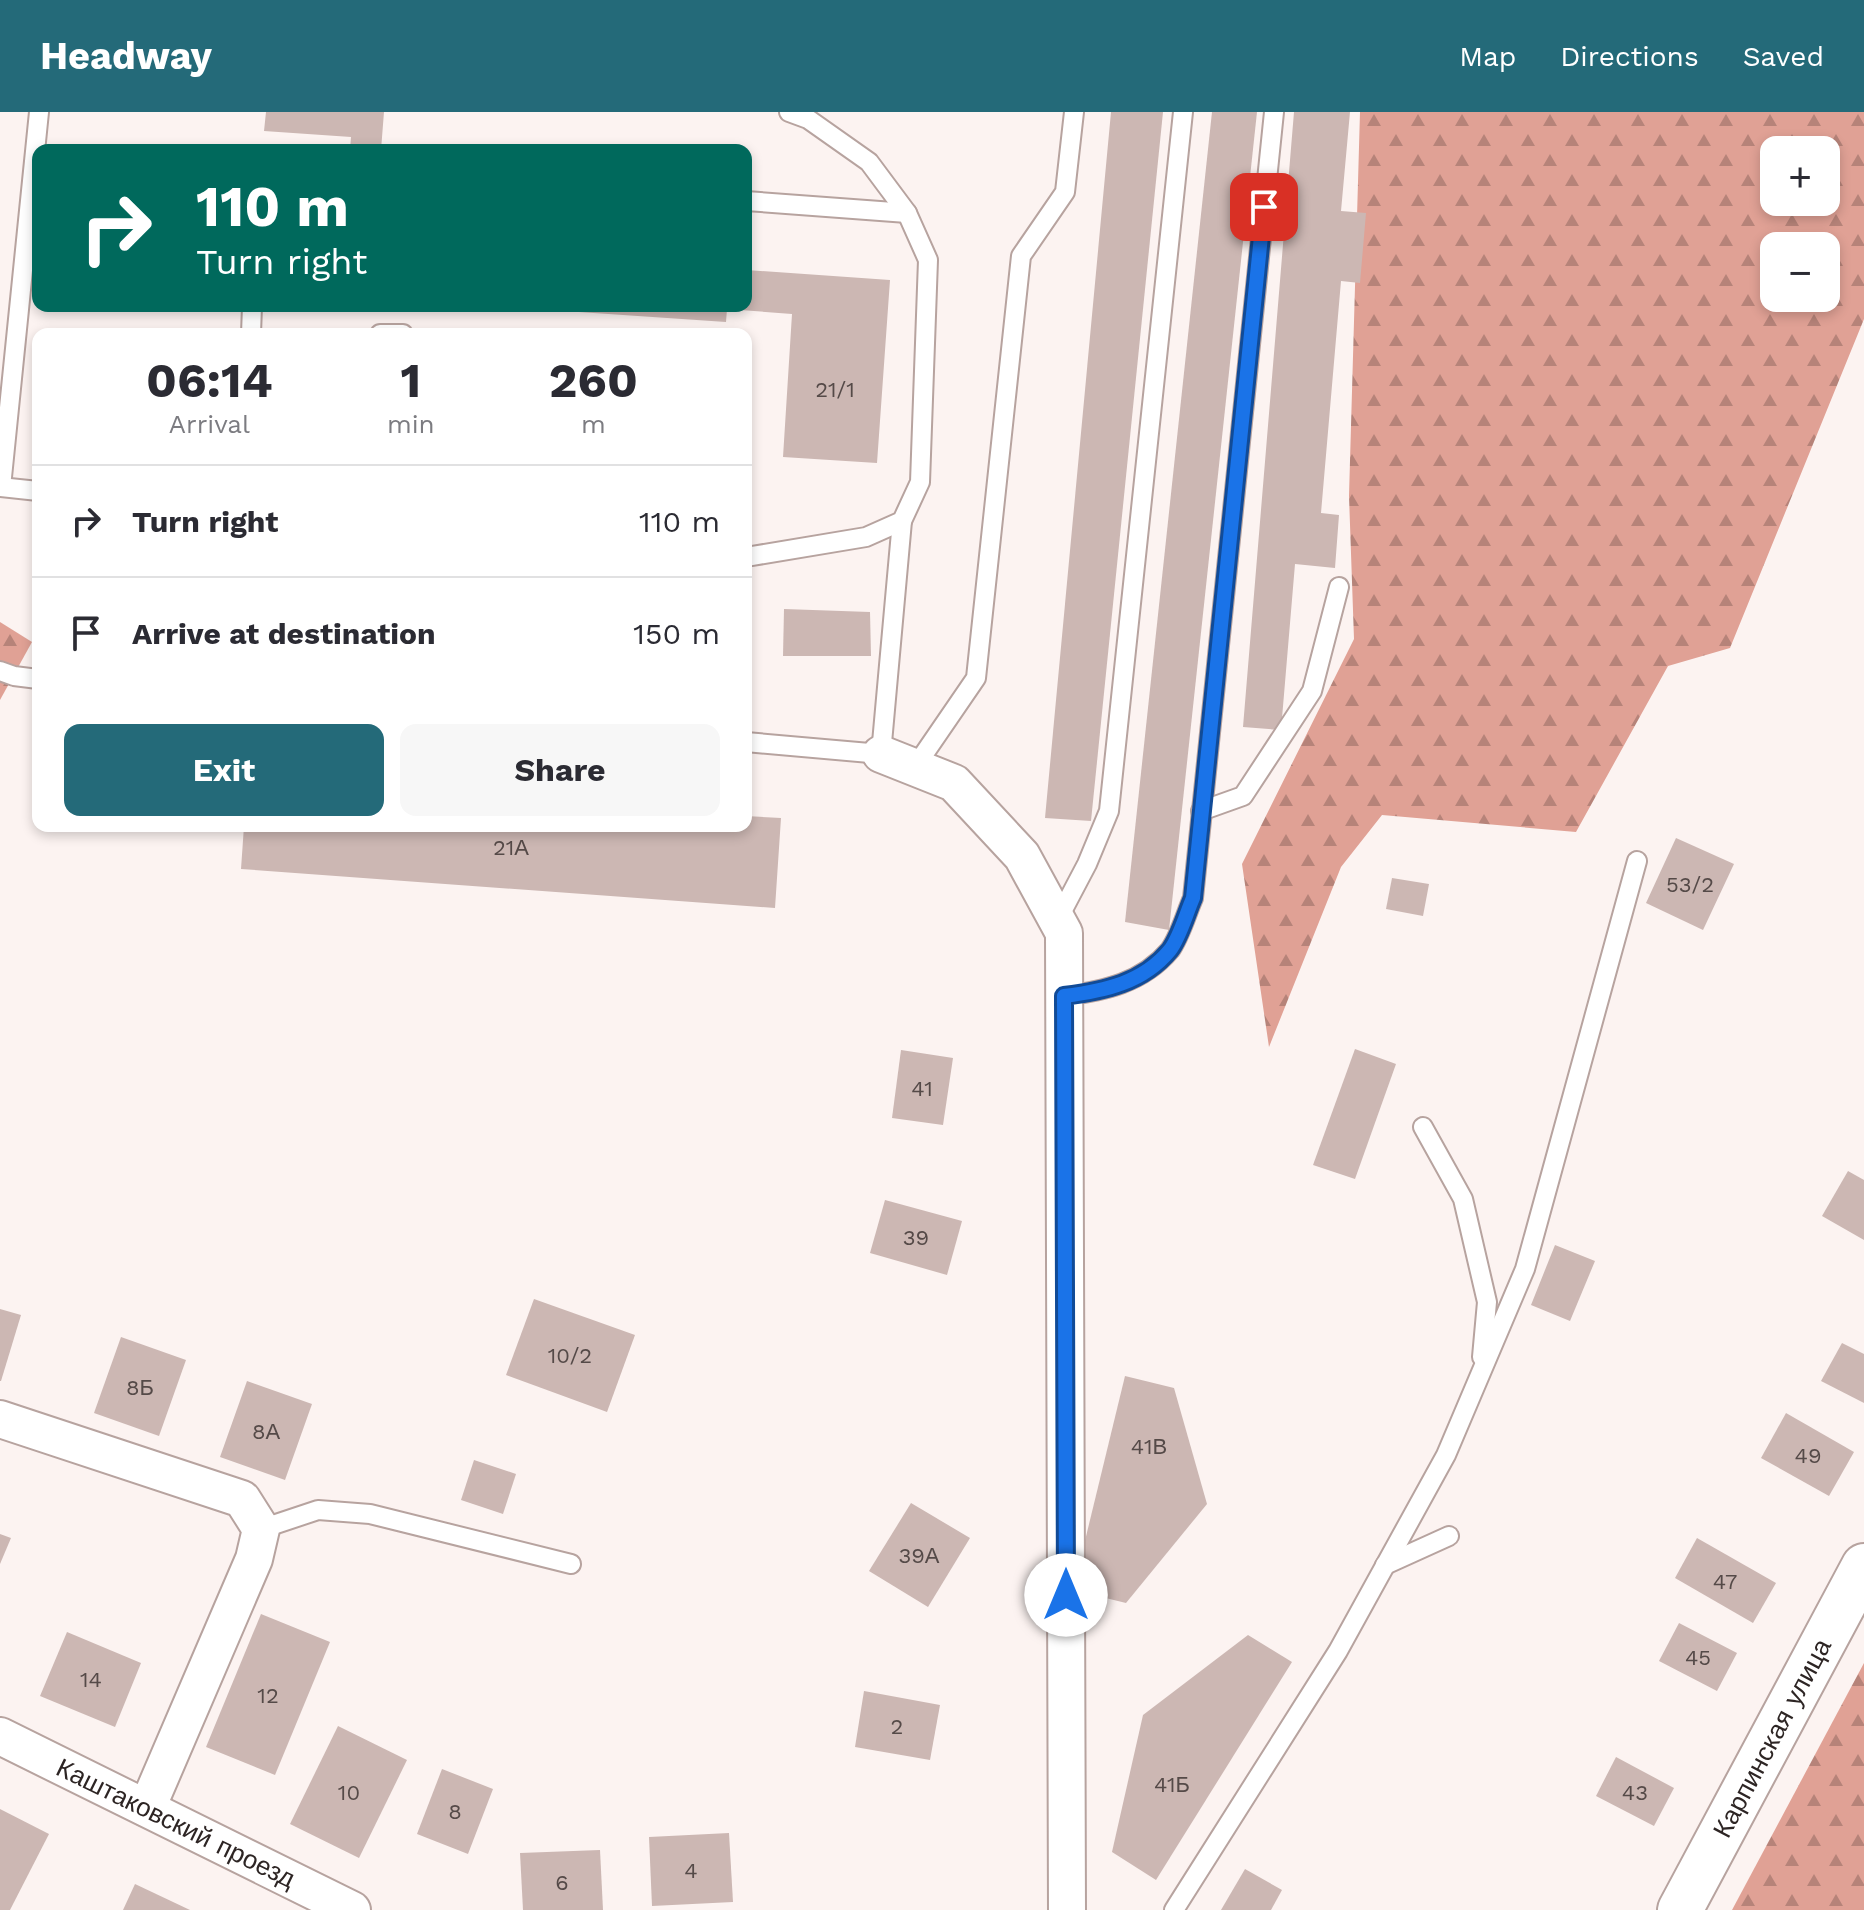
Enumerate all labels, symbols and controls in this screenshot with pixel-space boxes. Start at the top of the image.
text: Headway [40,34,212,78]
text: Map [1459,40,1516,73]
text: Directions [1560,40,1699,73]
text: Saved [1743,40,1824,73]
map controls [1760,136,1840,312]
button: + [1760,136,1840,216]
pin [1230,173,1298,241]
text: 110 m [196,174,349,240]
icon: right [64,176,168,280]
icon: arrive [1242,185,1286,229]
button: − [1760,232,1840,312]
text: Turn right [196,241,367,283]
text: 06:14 [146,352,273,409]
text: 1 [400,352,421,409]
text: 260 [549,352,638,409]
house number: 21/1 [815,377,855,402]
text: Arrival [169,409,250,439]
text: min [387,409,435,439]
text: m [581,409,606,439]
icon: right [64,499,108,543]
text: Turn right [132,504,278,539]
text: 110 m [639,504,720,539]
icon: arrive [64,611,108,655]
text: Arrive at destination [132,616,436,651]
text: 150 m [633,616,720,651]
button: Exit [64,724,384,816]
button: Share [400,724,720,816]
house number: 21А [493,835,529,860]
house number: 53/2 [1666,872,1714,897]
house number: 41 [911,1076,933,1101]
house number: 39 [903,1225,929,1250]
house number: 10/2 [548,1343,592,1368]
house number: 8Б [126,1375,154,1400]
house number: 8А [252,1419,280,1444]
house number: 41В [1131,1434,1167,1459]
house number: 49 [1794,1443,1822,1468]
house number: 39А [898,1543,940,1568]
position arrow [1024,1553,1108,1637]
house number: 47 [1713,1569,1737,1594]
street label: Карпинская улица [1707,1633,1837,1843]
house number: 45 [1685,1645,1711,1670]
house number: 14 [80,1667,102,1692]
house number: 12 [257,1683,279,1708]
house number: 2 [891,1714,903,1739]
street label: Каштаковский проезд [52,1752,300,1894]
house number: 41Б [1154,1772,1190,1797]
house number: 10 [338,1780,360,1805]
house number: 43 [1622,1780,1648,1805]
house number: 8 [448,1799,462,1824]
house number: 4 [684,1858,698,1883]
house number: 6 [555,1870,569,1895]

